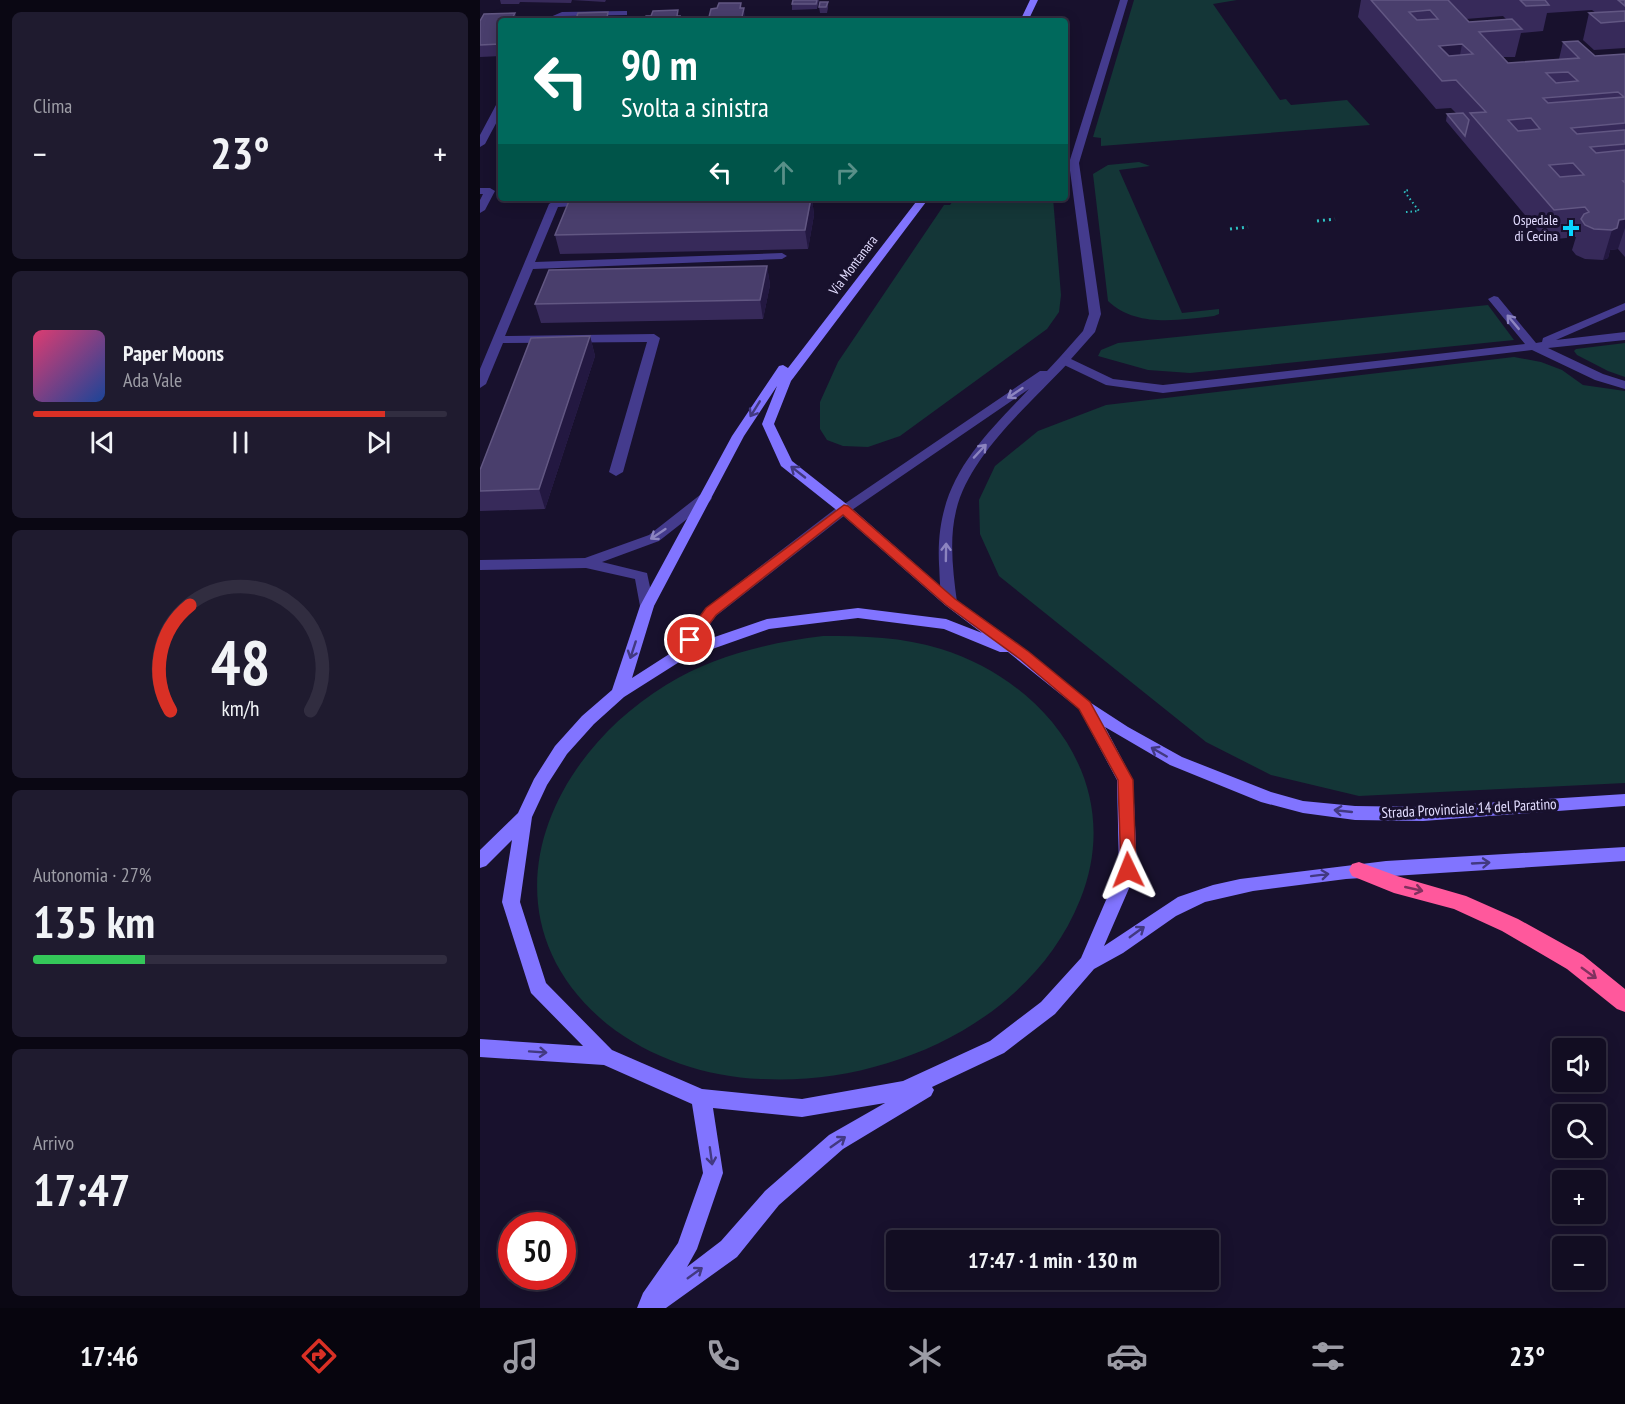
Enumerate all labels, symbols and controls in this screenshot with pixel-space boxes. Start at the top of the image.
text: 90 m [621,37,698,92]
icon: left [522,42,600,120]
text: Svolta a sinistra [621,90,769,124]
text: Clima [33,93,72,119]
text: 23° [210,123,270,181]
text: − [33,132,47,175]
text: + [433,132,447,175]
icon: left [704,156,737,189]
icon: ahead [767,156,800,189]
icon: right [830,156,863,189]
place label: Ospedale di Cecina [1513,211,1558,245]
marker: Ospedale di Cecina [1562,219,1580,237]
street label: Via Montanara [824,232,881,299]
one-way arrow [1507,314,1520,330]
text: Paper Moons [123,339,224,367]
text: Ada Vale [123,367,182,393]
one-way arrow [1008,387,1024,399]
one-way arrow [748,400,760,417]
icon: previous [86,426,119,459]
icon: pause [224,426,257,459]
icon: next [362,426,395,459]
one-way arrow [973,444,987,459]
one-way arrow [790,466,806,479]
one-way arrow [650,527,667,540]
one-way arrow [940,542,952,562]
pin [664,614,715,665]
text: 48 [210,621,270,702]
icon: arrive [673,623,706,656]
one-way arrow [626,640,637,659]
text: km/h [221,694,259,722]
one-way arrow [1151,745,1168,757]
street label: Strada Provinciale 14 del Paratino [1381,794,1557,822]
one-way arrow [1334,806,1354,817]
position arrow [1096,838,1160,902]
one-way arrow [1470,857,1490,868]
text: Autonomia · 27% [33,862,151,888]
one-way arrow [1309,869,1329,880]
one-way arrow [1404,884,1423,896]
text: 135 km [33,892,155,950]
one-way arrow [1128,926,1144,938]
one-way arrow [1581,967,1597,979]
map controls [1552,1038,1606,1290]
button: sound [1552,1038,1606,1092]
one-way arrow [528,1047,548,1058]
button: search [1552,1104,1606,1158]
text: Arrivo [33,1130,74,1156]
one-way arrow [829,1136,846,1148]
one-way arrow [705,1145,716,1165]
text: 17:47 [33,1160,130,1218]
button: + [1552,1170,1606,1224]
speed limit sign: 50 [498,1212,576,1290]
button: − [1552,1236,1606,1290]
text: 17:47 · 1 min · 130 m [968,1246,1137,1274]
one-way arrow [687,1267,703,1280]
icon: directions [298,1335,340,1377]
icon: music [500,1335,542,1377]
icon: phone [702,1335,744,1377]
icon: climate [904,1335,946,1377]
icon: car [1106,1335,1148,1377]
icon: filters [1307,1335,1349,1377]
text: 17:46 [80,1339,138,1373]
text: 23° [1509,1339,1545,1373]

